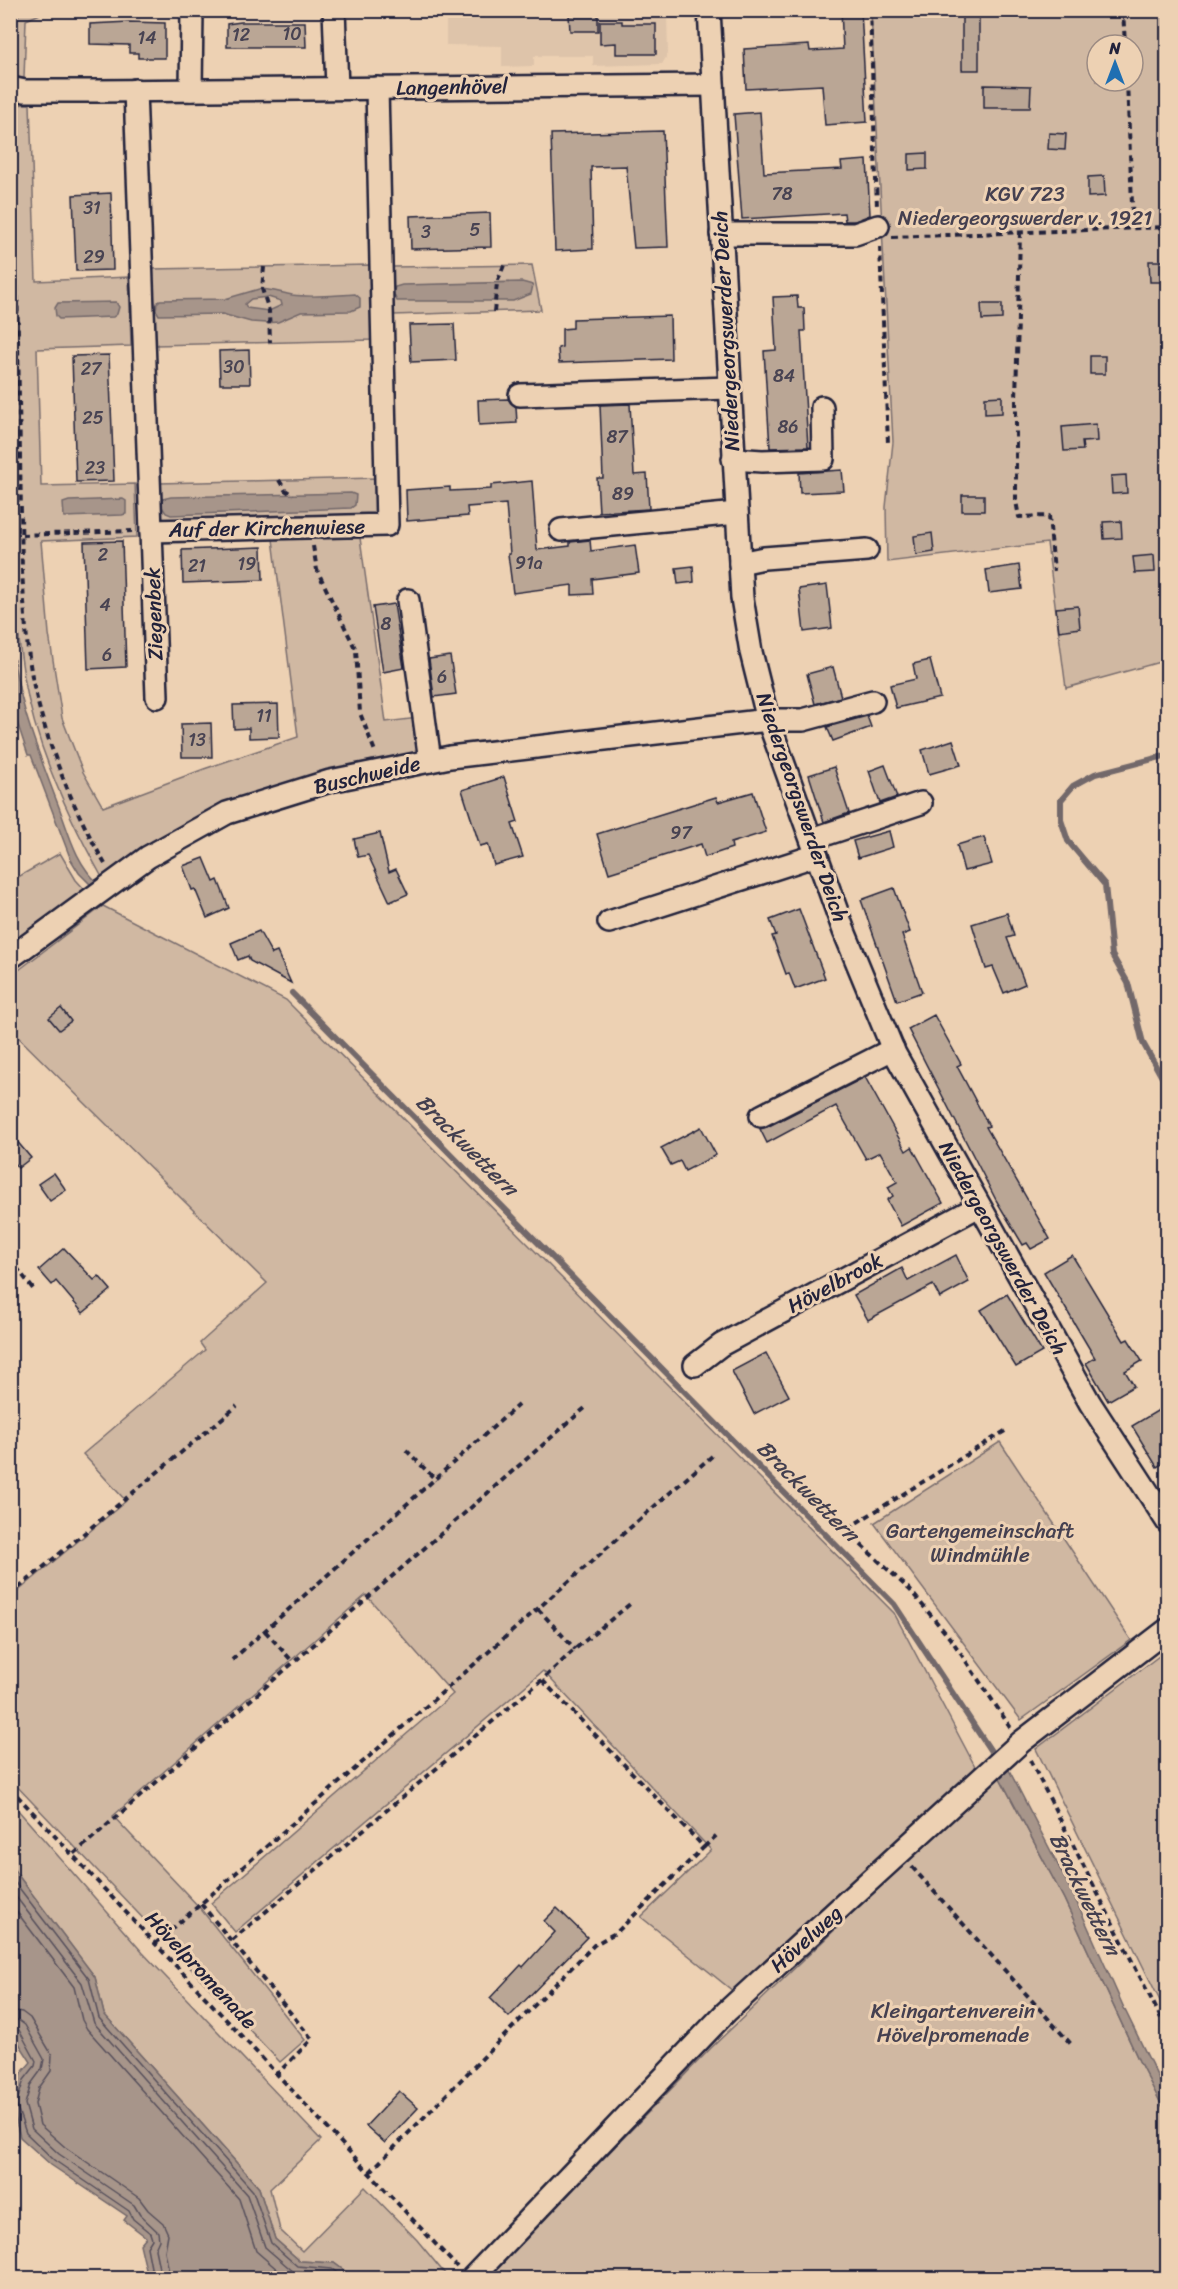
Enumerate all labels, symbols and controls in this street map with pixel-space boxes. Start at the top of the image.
house number: 10 [282,18,302,50]
house number: 12 [232,19,250,51]
house number: 14 [138,22,156,54]
north arrow [1085,33,1145,93]
text: N [1108,34,1121,63]
street label: Langenhövel [396,67,509,107]
park label: KGV 723 Niedergeorgswerder v. 1921 [898,175,1152,237]
house number: 78 [771,178,793,210]
house number: 31 [83,192,101,224]
street label: Niedergeorgswerder Deich [701,210,751,452]
house number: 5 [470,214,481,246]
house number: 3 [421,216,431,248]
house number: 29 [83,241,105,273]
house number: 30 [223,351,245,383]
house number: 27 [81,353,103,385]
house number: 84 [773,360,795,392]
house number: 25 [82,402,104,434]
house number: 86 [777,411,799,443]
house number: 87 [606,421,629,453]
house number: 23 [85,452,105,484]
house number: 89 [612,478,634,510]
street label: Auf der Kirchenwiese [168,507,366,549]
house number: 2 [98,539,108,571]
house number: 91a [515,547,543,579]
house number: 19 [238,548,256,580]
house number: 21 [188,550,206,582]
street label: Ziegenbek [133,566,175,661]
house number: 4 [99,589,111,621]
house number: 8 [381,608,392,640]
house number: 6 [102,639,112,671]
house number: 6 [437,661,447,693]
street label: Niedergeorgswerder Deich [745,687,859,927]
house number: 11 [256,700,272,732]
house number: 13 [188,724,206,756]
street label: Buschweide [310,744,424,806]
house number: 97 [670,817,693,849]
water label: Brackwettern [406,1084,529,1207]
street label: Niedergeorgswerder Deich [928,1134,1078,1362]
street label: Hövelbrook [780,1242,890,1324]
water label: Brackwettern [747,1430,870,1553]
park label: Gartengemeinschaft Windmühle [886,1512,1074,1574]
water label: Brackwettern [1038,1826,1133,1964]
street label: Hövelweg [761,1895,852,1983]
street label: Hövelpromenade [135,1901,267,2039]
park label: Kleingartenverein Hövelpromenade [871,1992,1035,2054]

